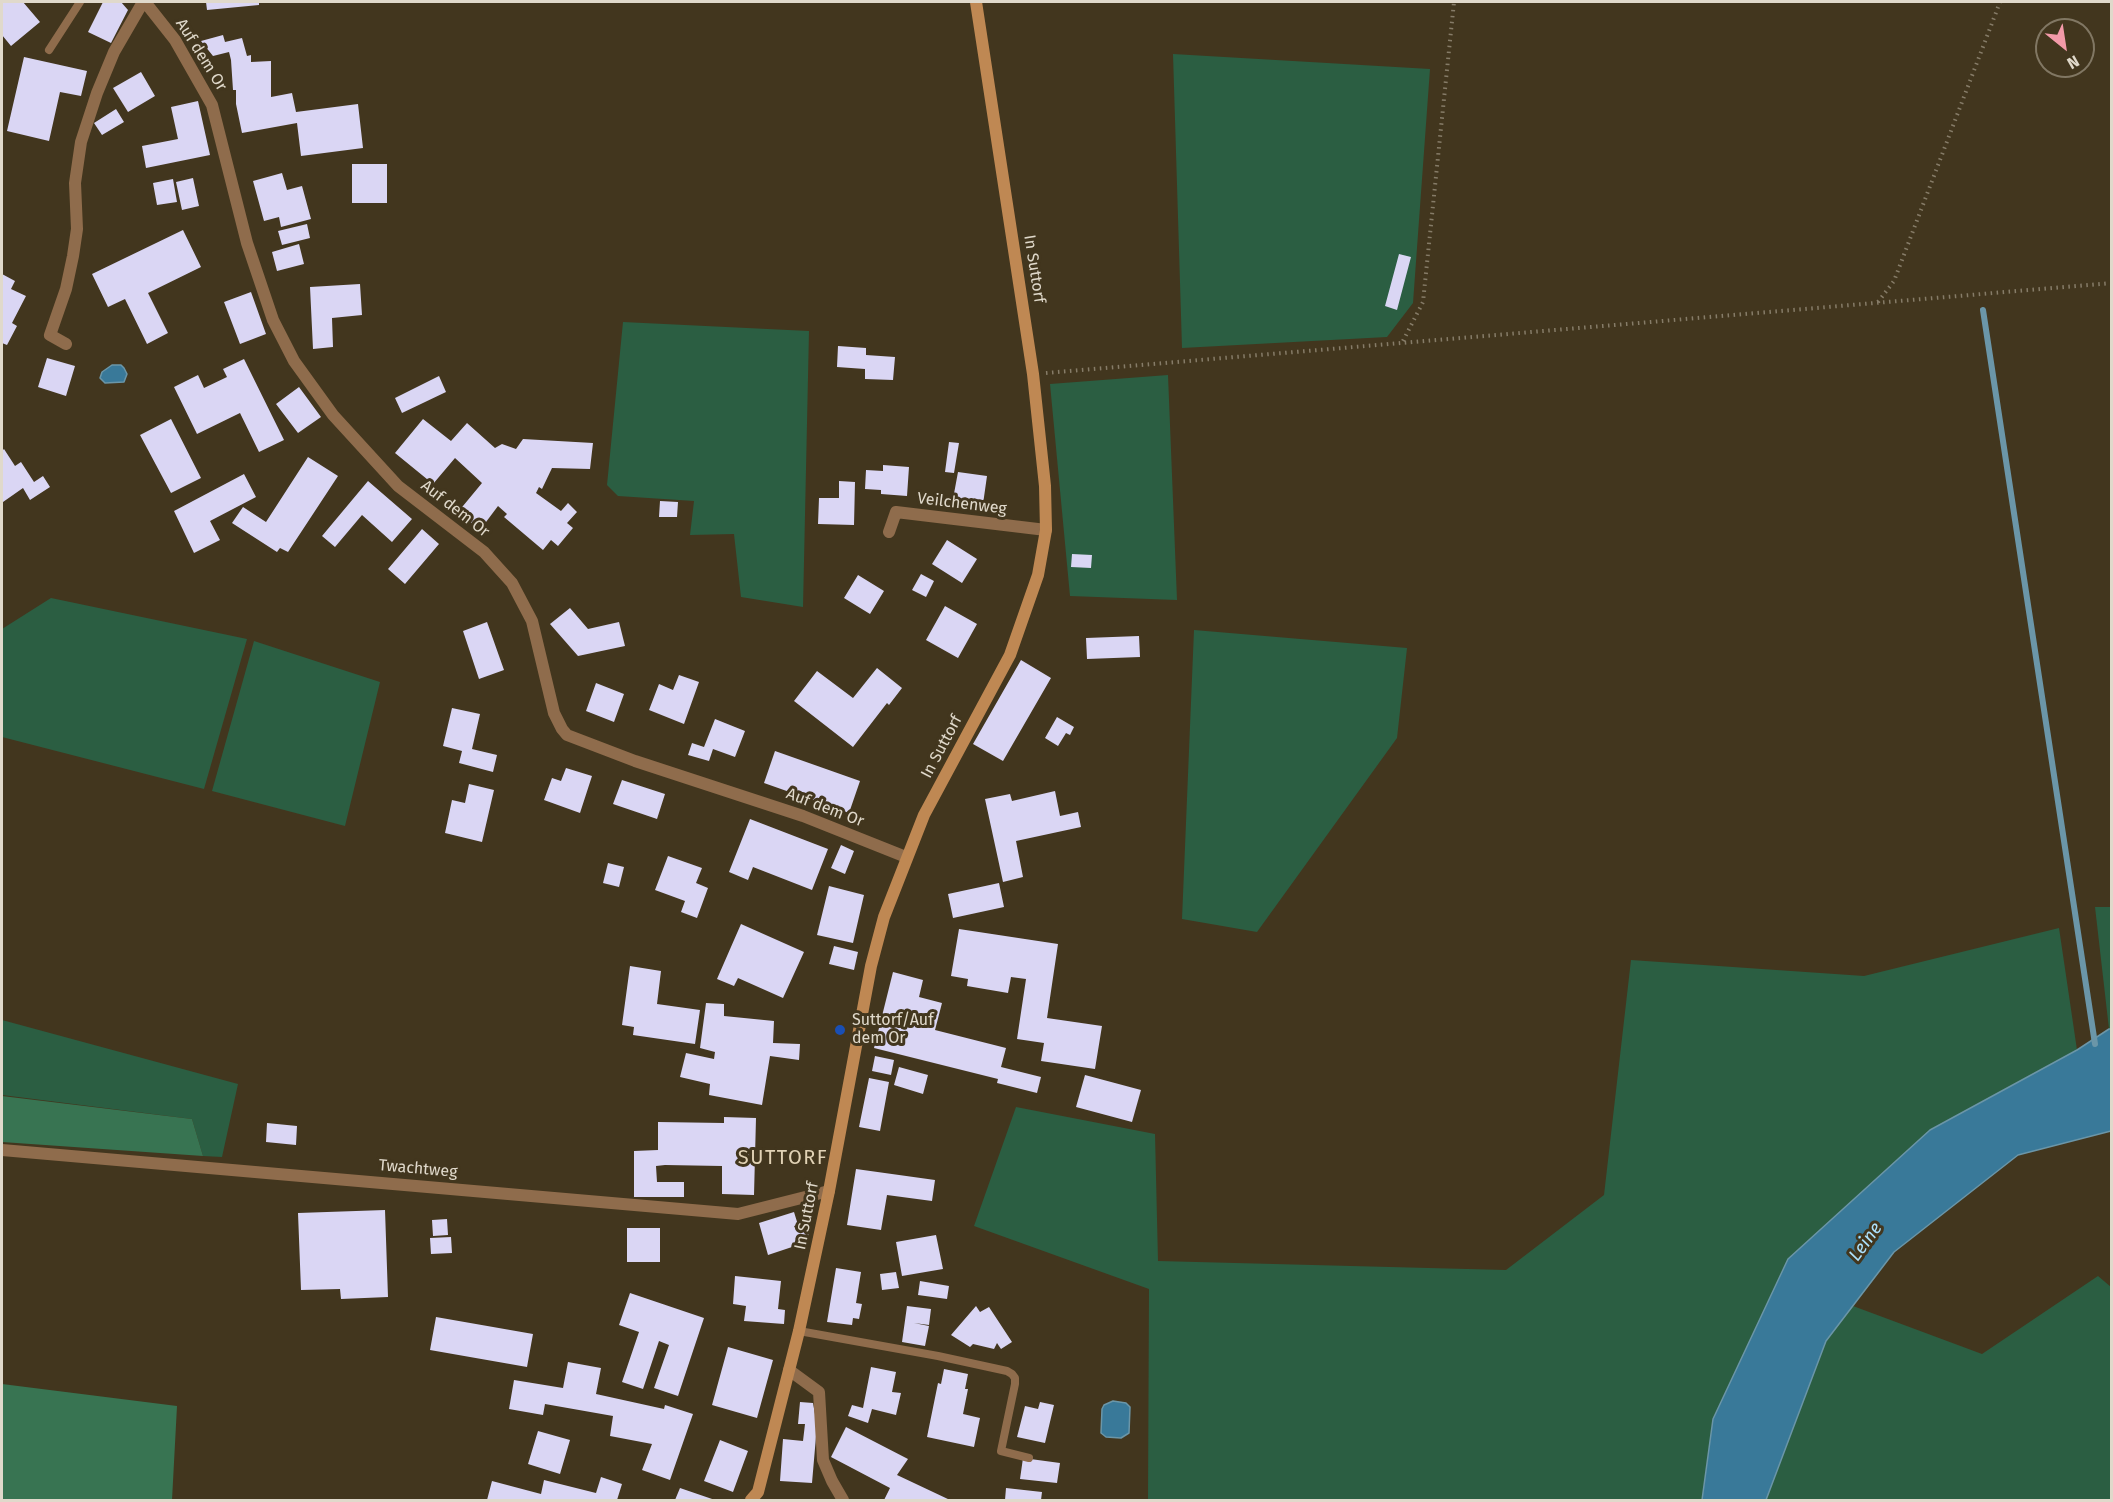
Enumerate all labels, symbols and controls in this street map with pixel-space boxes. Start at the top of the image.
street label: Auf dem Or [171,15,231,95]
north arrow [2035,18,2095,78]
text: N [2064,51,2083,73]
street label: In Suttorf [1019,234,1049,304]
street label: Auf dem Or [417,476,493,542]
street label: Veilchenweg [916,489,1008,519]
street label: In Suttorf [917,712,967,782]
street label: Auf dem Or [783,784,867,832]
place label: Suttorf/Auf dem Or [852,1011,934,1049]
marker: Suttorf/Auf dem Or [833,1023,847,1037]
district label: SUTTORF [738,1146,828,1170]
street label: Twachtweg [378,1156,458,1182]
street label: In Suttorf [791,1181,823,1251]
water label: Leine [1845,1218,1887,1266]

